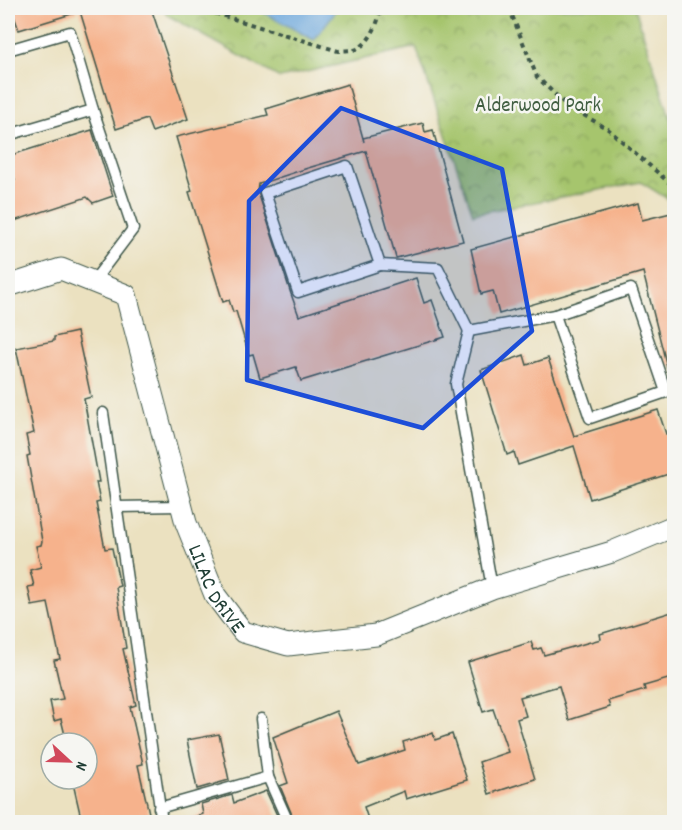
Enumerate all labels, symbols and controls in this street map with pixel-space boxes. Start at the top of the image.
park label: Alderwood Park [475,92,601,122]
street label: LILAC DRIVE [178,541,251,641]
north arrow [39,731,99,791]
text: N [68,758,93,774]

